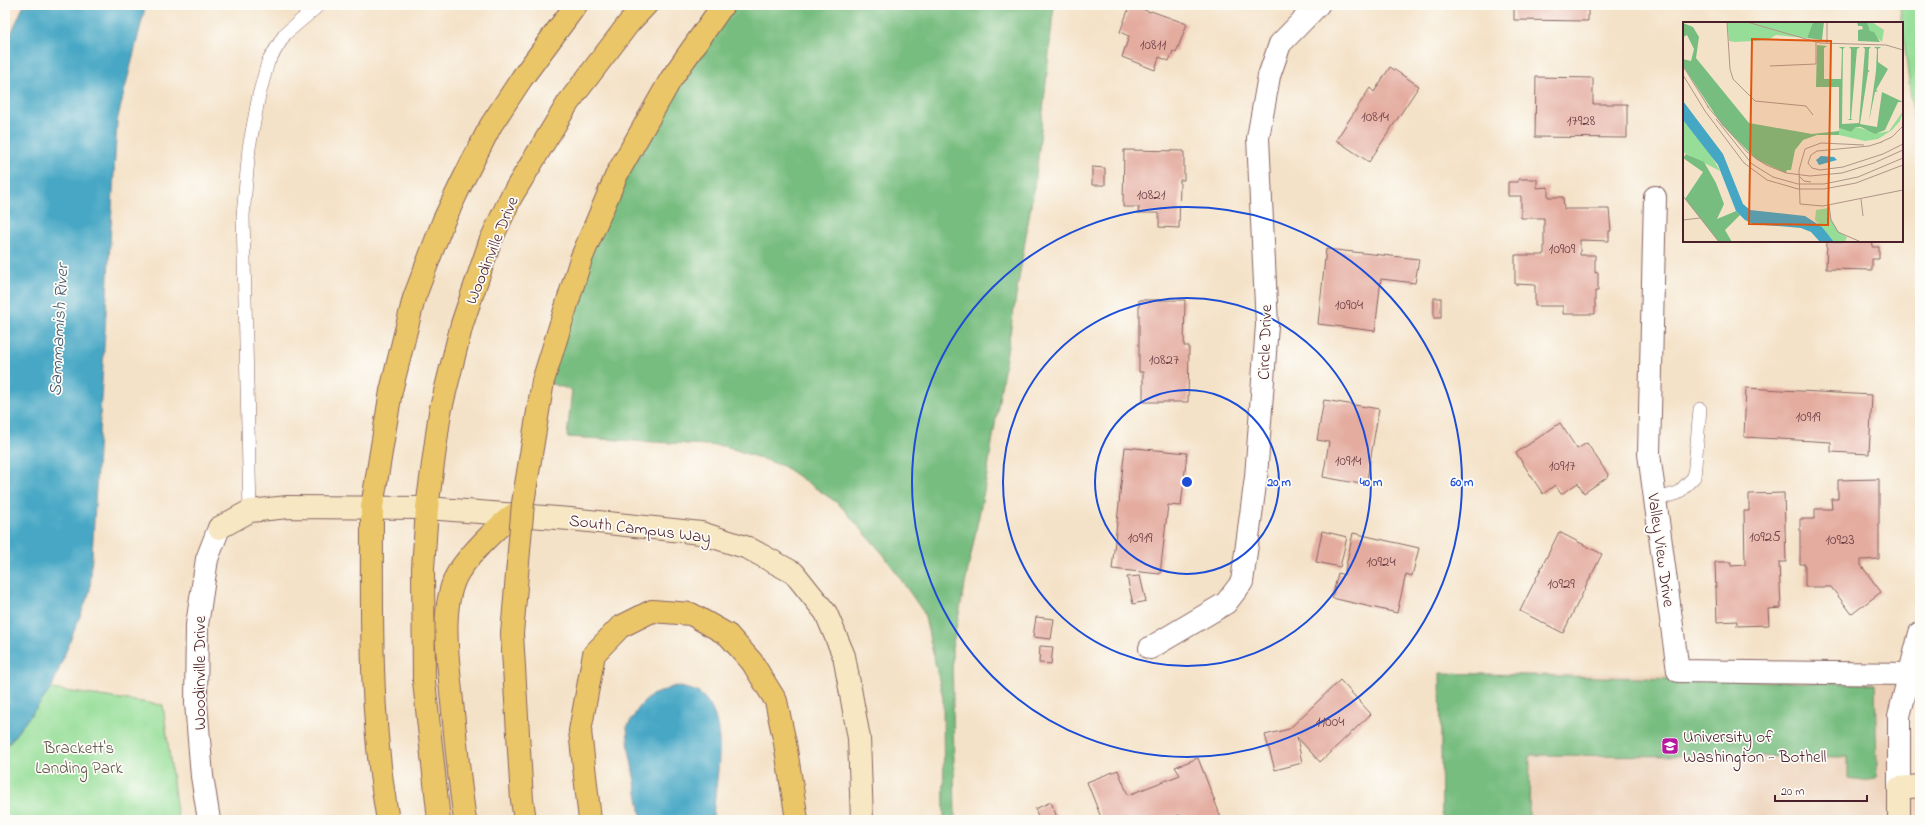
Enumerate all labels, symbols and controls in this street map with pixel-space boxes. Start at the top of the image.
inset map [1683,22,1903,242]
house number: 10811 [1140,34,1166,56]
house number: 10814 [1361,106,1389,128]
house number: 17928 [1567,110,1596,132]
house number: 10821 [1136,184,1166,206]
street label: Woodinville Drive [459,192,526,308]
house number: 10909 [1549,238,1576,260]
water label: Sammamish River [44,261,77,397]
house number: 10904 [1335,294,1363,316]
street label: Circle Drive [1252,304,1279,380]
house number: 10827 [1149,349,1179,371]
house number: 10919 [1795,406,1821,428]
house number: 10914 [1335,450,1361,472]
house number: 10917 [1549,455,1575,477]
text: 20 m [1266,474,1291,492]
text: 40 m [1359,474,1383,492]
text: 60 m [1450,474,1474,492]
centre of rings [1180,475,1194,489]
street label: Valley View Drive [1639,491,1681,609]
street label: South Campus Way [567,508,712,552]
house number: 10925 [1749,526,1781,548]
house number: 10919 [1127,527,1153,549]
house number: 10923 [1825,529,1855,551]
house number: 10924 [1366,551,1396,573]
house number: 10929 [1547,573,1575,595]
street label: Woodinville Drive [188,615,213,730]
house number: 11004 [1316,711,1344,733]
place label: University of Washington - Bothell [1683,725,1827,772]
park label: Brackett's Landing Park [35,736,123,783]
school or university icon: University of Washington - Bothell [1660,736,1680,756]
scale bar [1775,777,1867,803]
text: 20 m [1781,783,1804,801]

